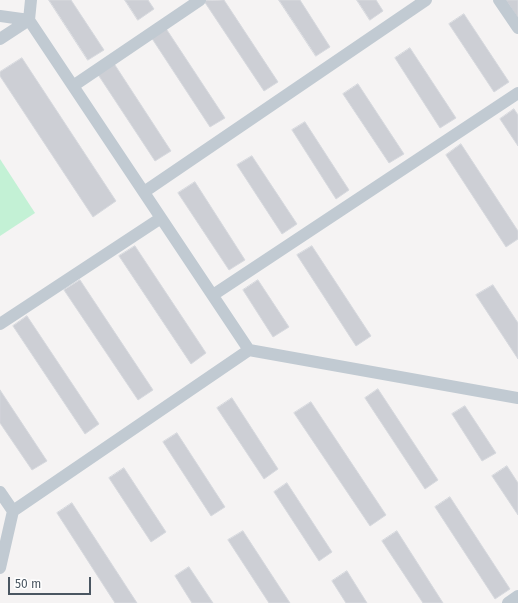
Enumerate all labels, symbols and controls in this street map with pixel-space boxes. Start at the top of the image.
scale bar [10,569,93,595]
text: 50 m [15,577,41,591]

